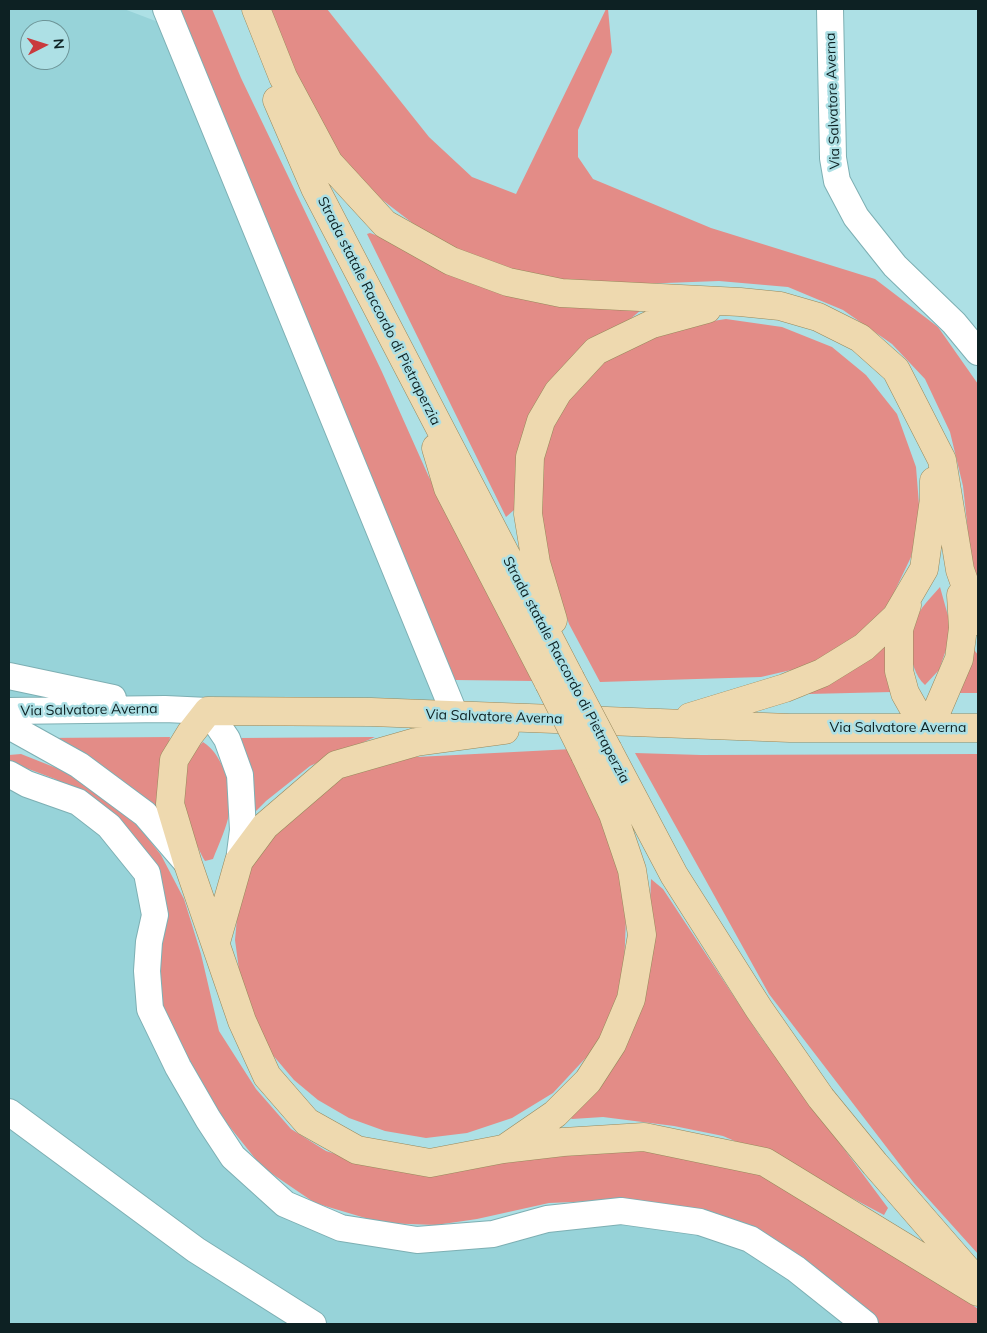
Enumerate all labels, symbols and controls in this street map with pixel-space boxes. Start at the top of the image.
north arrow [20,20,70,70]
street label: Via Salvatore Averna [822,32,844,170]
text: N [50,38,68,50]
street label: Strada statale Raccordo di Pietraperzia [314,194,444,428]
street label: Strada statale Raccordo di Pietraperzia [499,554,633,786]
street label: Via Salvatore Averna [20,700,158,720]
street label: Via Salvatore Averna [425,706,563,728]
street label: Via Salvatore Averna [830,720,966,736]

